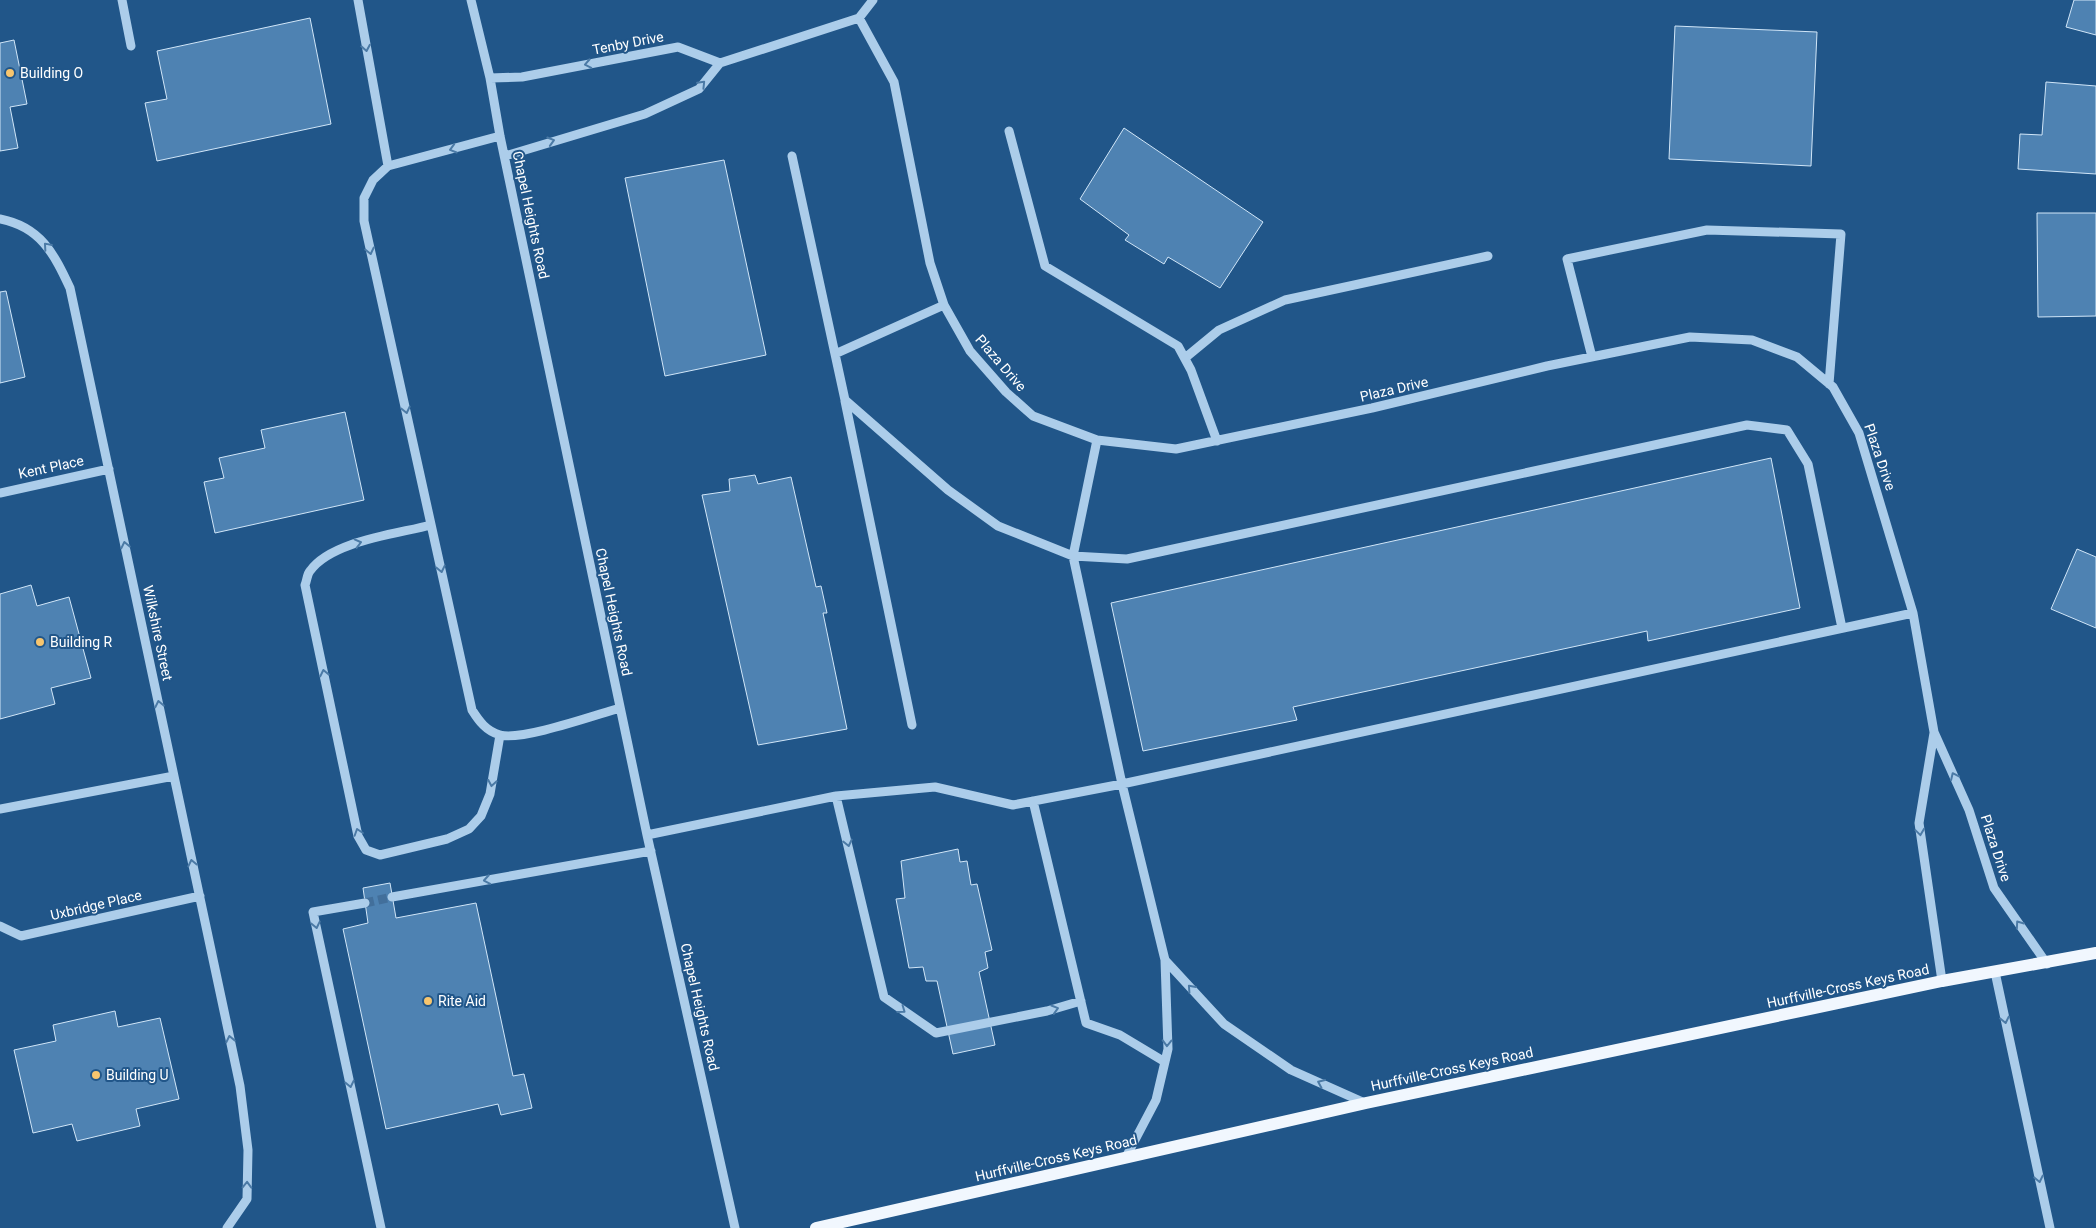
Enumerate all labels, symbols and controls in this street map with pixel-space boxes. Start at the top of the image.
street label: Tenby Drive [591,28,665,58]
one-way arrow [361,44,371,52]
one-way arrow [584,58,593,69]
place label: Building O [20,65,83,81]
marker: Building O [4,67,16,79]
one-way arrow [696,80,705,89]
one-way arrow [547,136,555,146]
one-way arrow [450,143,458,153]
street label: Chapel Heights Road [510,150,552,280]
one-way arrow [44,243,53,252]
one-way arrow [364,247,375,256]
street label: Plaza Drive [972,332,1030,394]
street label: Plaza Drive [1358,373,1430,405]
one-way arrow [400,406,411,414]
street label: Plaza Drive [1861,422,1899,492]
street label: Kent Place [17,452,85,482]
one-way arrow [354,538,363,549]
one-way arrow [120,540,131,549]
street label: Chapel Heights Road [593,547,635,677]
one-way arrow [435,564,446,573]
street label: Wilkshire Street [140,584,176,683]
place label: Building R [50,634,113,650]
marker: Building R [34,636,46,648]
one-way arrow [319,669,330,678]
one-way arrow [154,699,164,708]
one-way arrow [1949,772,1960,781]
one-way arrow [487,779,497,788]
street label: Plaza Drive [1978,813,2014,883]
one-way arrow [354,828,364,837]
one-way arrow [1914,829,1925,837]
one-way arrow [842,839,853,848]
one-way arrow [188,858,198,867]
one-way arrow [483,875,491,885]
street label: Uxbridge Place [49,887,143,923]
one-way arrow [310,920,321,929]
one-way arrow [2016,920,2025,929]
street label: Chapel Heights Road [678,942,722,1072]
street label: Hurffville-Cross Keys Road [1765,961,1931,1011]
one-way arrow [1188,985,1197,994]
place label: Rite Aid [438,993,486,1009]
marker: Rite Aid [422,995,434,1007]
one-way arrow [896,1004,906,1013]
one-way arrow [1050,1004,1058,1014]
one-way arrow [1999,1015,2010,1024]
one-way arrow [225,1034,236,1043]
one-way arrow [1162,1040,1173,1048]
street label: Hurffville-Cross Keys Road [1369,1044,1535,1094]
place label: Building U [106,1067,169,1083]
marker: Building U [90,1069,102,1081]
one-way arrow [344,1079,355,1088]
one-way arrow [1317,1079,1326,1090]
street label: Hurffville-Cross Keys Road [974,1132,1138,1184]
one-way arrow [2033,1174,2044,1183]
one-way arrow [242,1181,252,1188]

